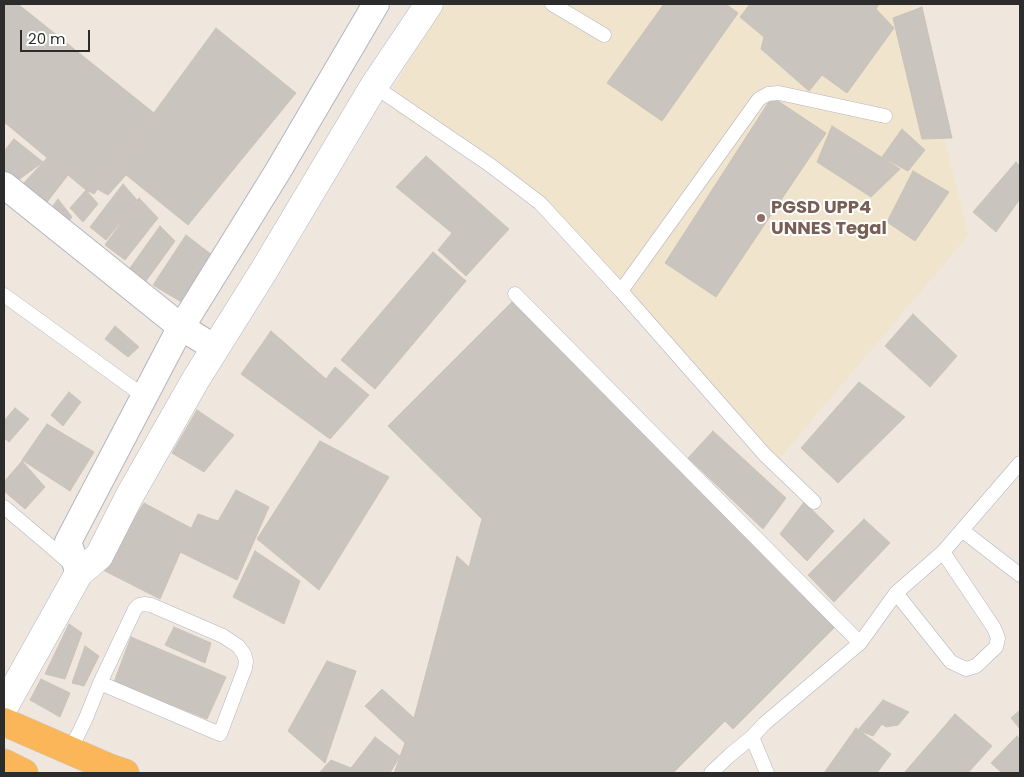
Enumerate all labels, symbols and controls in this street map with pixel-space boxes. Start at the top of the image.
scale bar [22,20,92,52]
text: 20 m [28,28,66,49]
place label: PGSD UPP4 UNNES Tegal [771,197,887,240]
marker: PGSD UPP4 UNNES Tegal [755,212,767,224]

